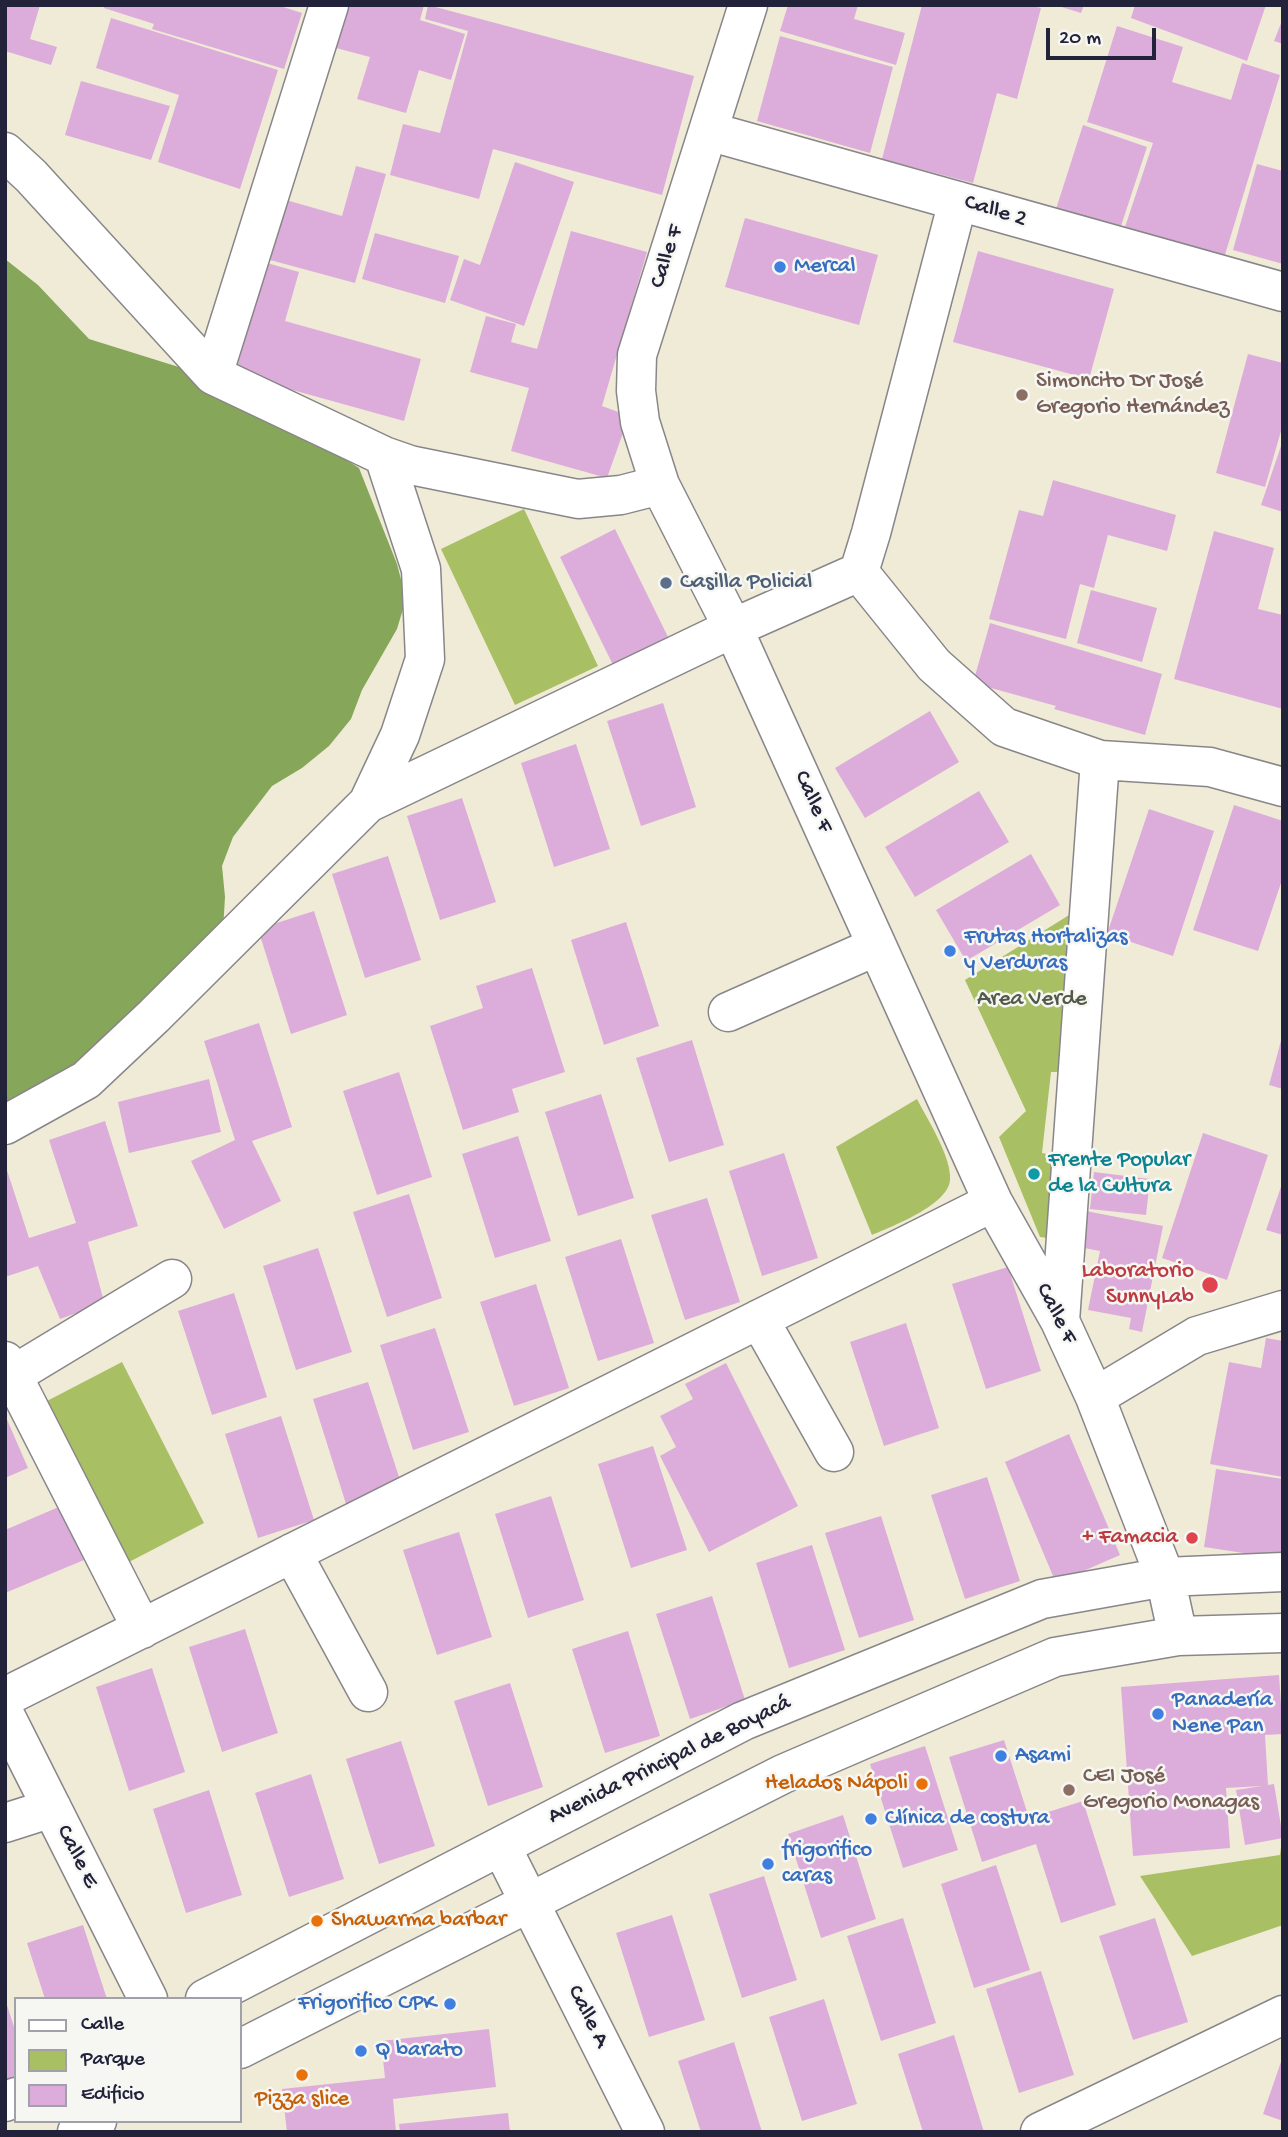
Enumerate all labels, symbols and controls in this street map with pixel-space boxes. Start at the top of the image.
scale bar [1050,14,1160,58]
text: 20 m [1059,27,1101,52]
street label: Calle 2 [960,189,1030,235]
street label: Calle F [645,222,691,292]
place label: Mercal [794,253,856,281]
marker: Mercal [772,259,788,275]
place label: Simoncito Dr José Gregorio Hernández [1036,368,1229,422]
marker: Simoncito Dr José Gregorio Hernández [1014,387,1030,403]
place label: Casilla Policial [680,569,812,597]
marker: Casilla Policial [658,575,674,591]
street label: Calle F [786,767,838,837]
place label: Frutas Hortalizas y Verduras [964,924,1128,978]
marker: Frutas Hortalizas y Verduras [942,943,958,959]
park label: Area Verde [977,986,1087,1014]
place label: Frente Popular de la Cultura [1048,1147,1190,1201]
marker: Frente Popular de la Cultura [1026,1166,1042,1182]
place label: Laboratorio SunnyLab [1081,1258,1194,1312]
marker: Laboratorio SunnyLab [1200,1275,1220,1295]
street label: Calle F [1028,1279,1082,1349]
place label: + Famacia [1082,1524,1178,1552]
marker: + Famacia [1184,1530,1200,1546]
place label: Panadería Nene Pan [1172,1687,1272,1741]
street label: Avenida Principal de Boyacá [544,1690,796,1832]
marker: Panadería Nene Pan [1150,1706,1166,1722]
place label: Asami [1015,1742,1071,1770]
marker: Asami [993,1748,1009,1764]
place label: CEI José Gregorio Monagas [1083,1763,1259,1817]
place label: Helados Nápoli [765,1770,908,1798]
marker: Helados Nápoli [914,1776,930,1792]
marker: CEI José Gregorio Monagas [1061,1782,1077,1798]
place label: Clínica de costura [885,1805,1050,1833]
marker: Clínica de costura [863,1811,879,1827]
street label: Calle E [48,1821,104,1893]
place label: frigorifico caras [782,1837,872,1891]
marker: frigorifico caras [760,1856,776,1872]
place label: Shawarma barbar [331,1907,506,1935]
marker: Shawarma barbar [309,1913,325,1929]
street label: Calle A [560,1981,614,2053]
place label: Frigorifico CPK [298,1990,436,2018]
marker: Frigorifico CPK [442,1996,458,2012]
legend [14,1997,242,2123]
text: Calle [81,2013,124,2038]
place label: Q barato [375,2037,463,2065]
marker: Q barato [353,2043,369,2059]
text: Parque [81,2048,145,2073]
marker: Pizza slice [294,2067,310,2083]
text: Edificio [81,2083,145,2108]
place label: Pizza slice [255,2086,349,2114]

